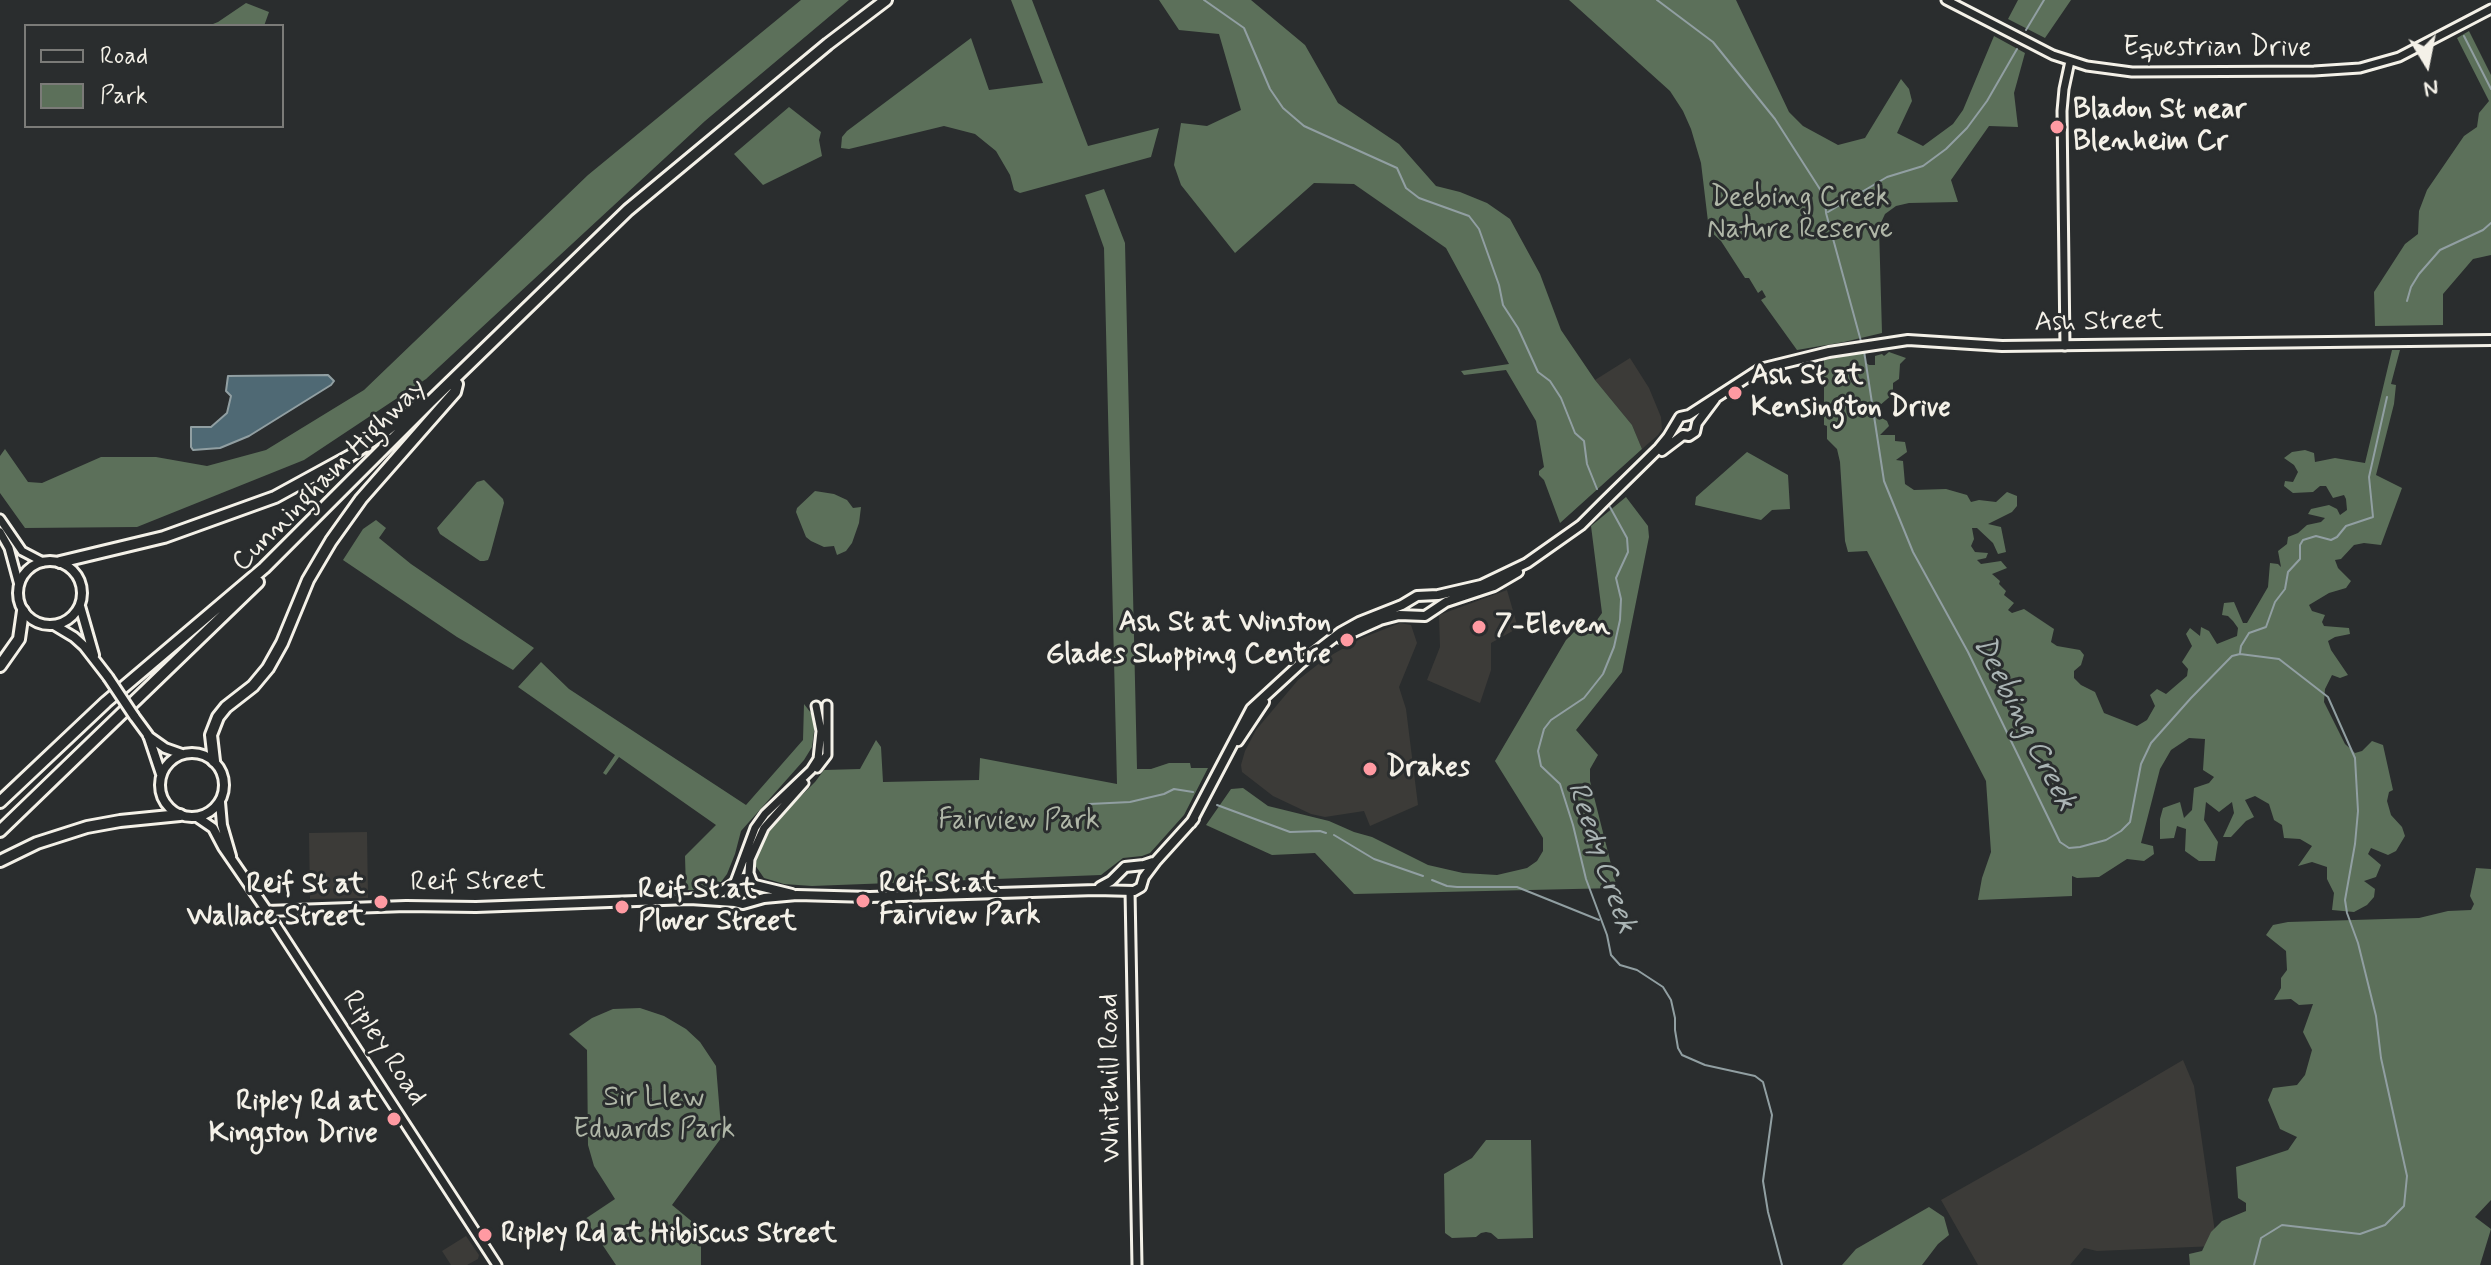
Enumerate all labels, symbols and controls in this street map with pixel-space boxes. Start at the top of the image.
legend [24,24,284,128]
north arrow [2387,24,2467,104]
street label: Equestrian Drive [2123,32,2311,66]
text: Road [100,41,148,72]
text: N [2422,73,2441,103]
text: Park [100,81,148,112]
place label: Bladon St near Blenheim Cr [2073,94,2246,160]
marker: Bladon St near Blenheim Cr [2048,118,2066,136]
park label: Deebing Creek Nature Reserve [1707,182,1893,248]
street label: Ash Street [2034,305,2164,341]
place label: Ash St at Kensington Drive [1751,360,1951,426]
street label: Cunningham Highway [226,372,434,580]
marker: Ash St at Kensington Drive [1726,384,1744,402]
place label: Ash St at Winston Glades Shopping Centre [1046,607,1331,673]
place label: 7-Eleven [1495,610,1610,644]
marker: 7-Eleven [1470,618,1488,636]
water label: Deebing Creek [1963,630,2083,818]
marker: Ash St at Winston Glades Shopping Centre [1338,631,1356,649]
place label: Drakes [1386,752,1470,786]
marker: Drakes [1361,760,1379,778]
water label: Reedy Creek [1557,778,1643,938]
park label: Fairview Park [938,805,1100,839]
street label: Reif Street [410,865,546,901]
place label: Reif St at Fairview Park [879,868,1040,934]
place label: Reif St at Wallace Street [187,869,365,935]
place label: Reif St at Plover Street [638,874,797,940]
marker: Reif St at Fairview Park [854,892,872,910]
marker: Reif St at Wallace Street [372,893,390,911]
marker: Reif St at Plover Street [613,898,631,916]
street label: Ripley Road [333,985,433,1113]
street label: Whitehill Road [1094,993,1130,1163]
park label: Sir Llew Edwards Park [573,1082,735,1148]
place label: Ripley Rd at Kingston Drive [209,1086,378,1152]
marker: Ripley Rd at Kingston Drive [385,1110,403,1128]
place label: Ripley Rd at Hibiscus Street [501,1218,837,1252]
marker: Ripley Rd at Hibiscus Street [476,1226,494,1244]

